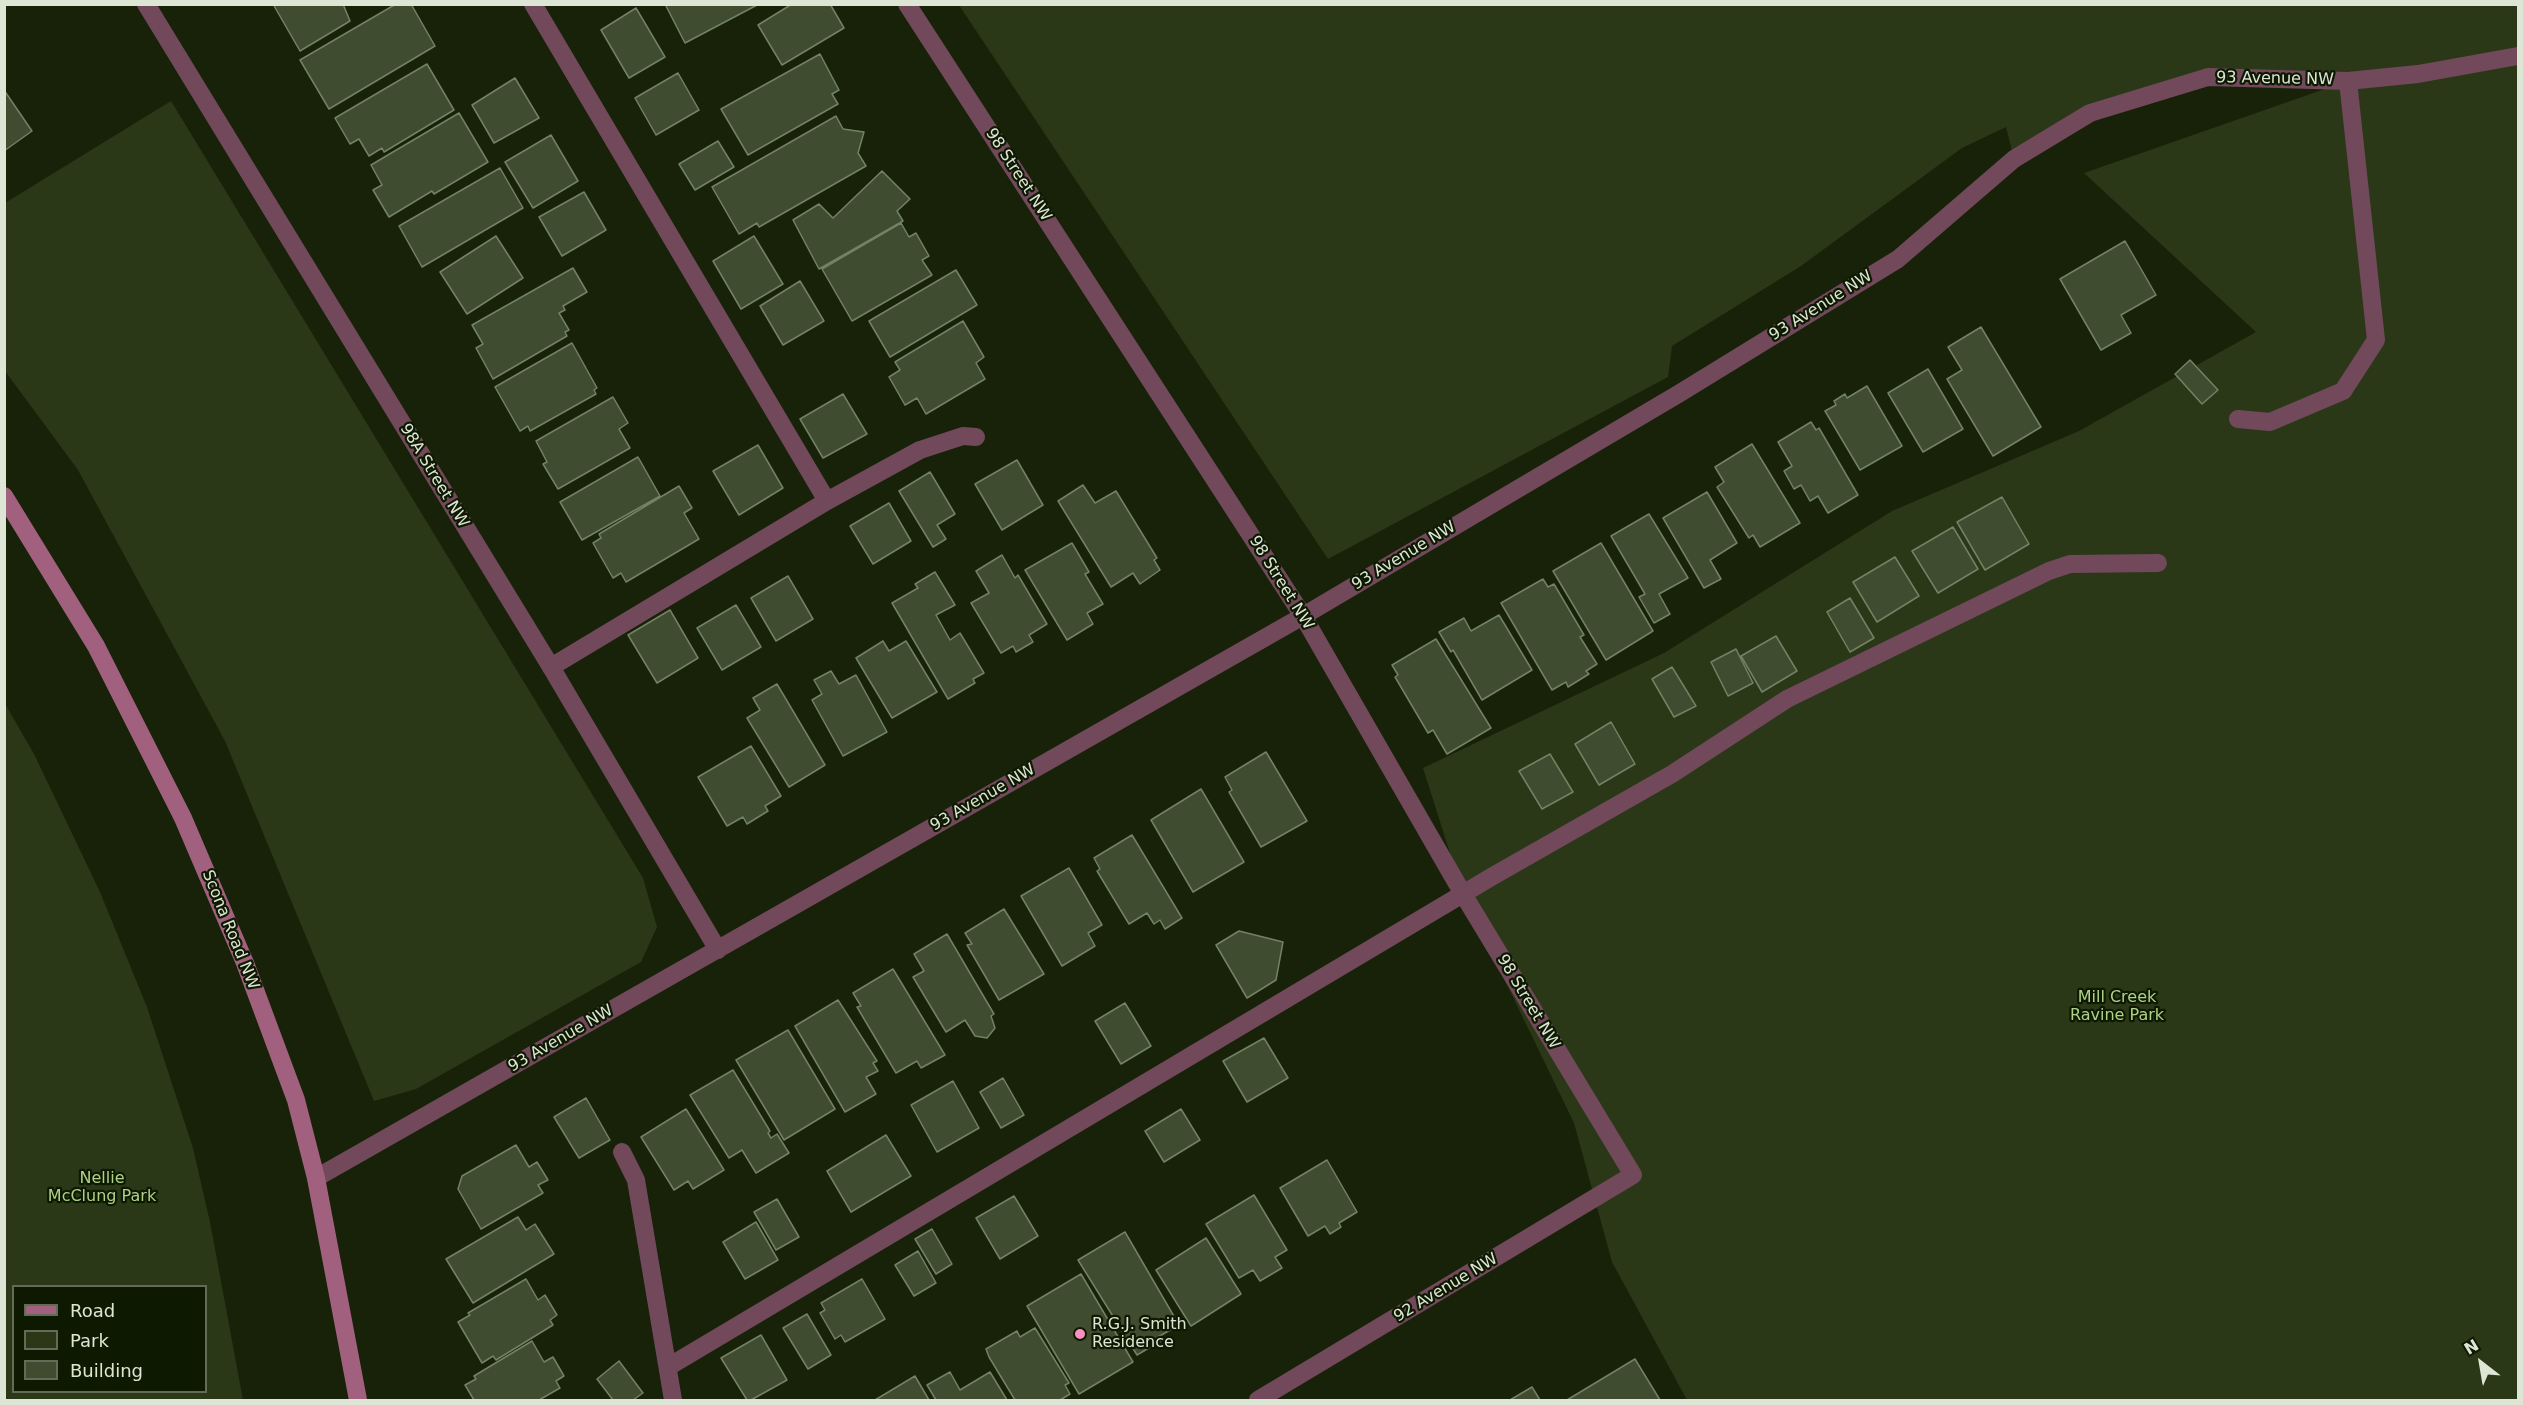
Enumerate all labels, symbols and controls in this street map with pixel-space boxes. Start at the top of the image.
street label: 93 Avenue NW [2216,68,2334,90]
street label: 98 Street NW [981,125,1055,225]
street label: 93 Avenue NW [1766,267,1876,345]
street label: 98A Street NW [395,421,473,531]
street label: 93 Avenue NW [1349,517,1459,595]
street label: 98 Street NW [1245,533,1317,633]
street label: 93 Avenue NW [927,760,1039,836]
street label: Scona Road NW [197,868,263,992]
street label: 98 Street NW [1492,951,1564,1053]
park label: Mill Creek Ravine Park [2070,988,2164,1026]
street label: 93 Avenue NW [505,1001,617,1077]
park label: Nellie McClung Park [48,1169,156,1207]
street label: 92 Avenue NW [1391,1249,1501,1327]
legend [12,1285,207,1393]
text: Road [70,1300,115,1321]
place label: R.G.J. Smith Residence [1092,1315,1187,1353]
marker: R.G.J. Smith Residence [1073,1327,1087,1341]
text: Park [70,1330,109,1351]
north arrow [2451,1333,2511,1393]
text: N [2461,1336,2482,1359]
text: Building [70,1360,143,1381]

